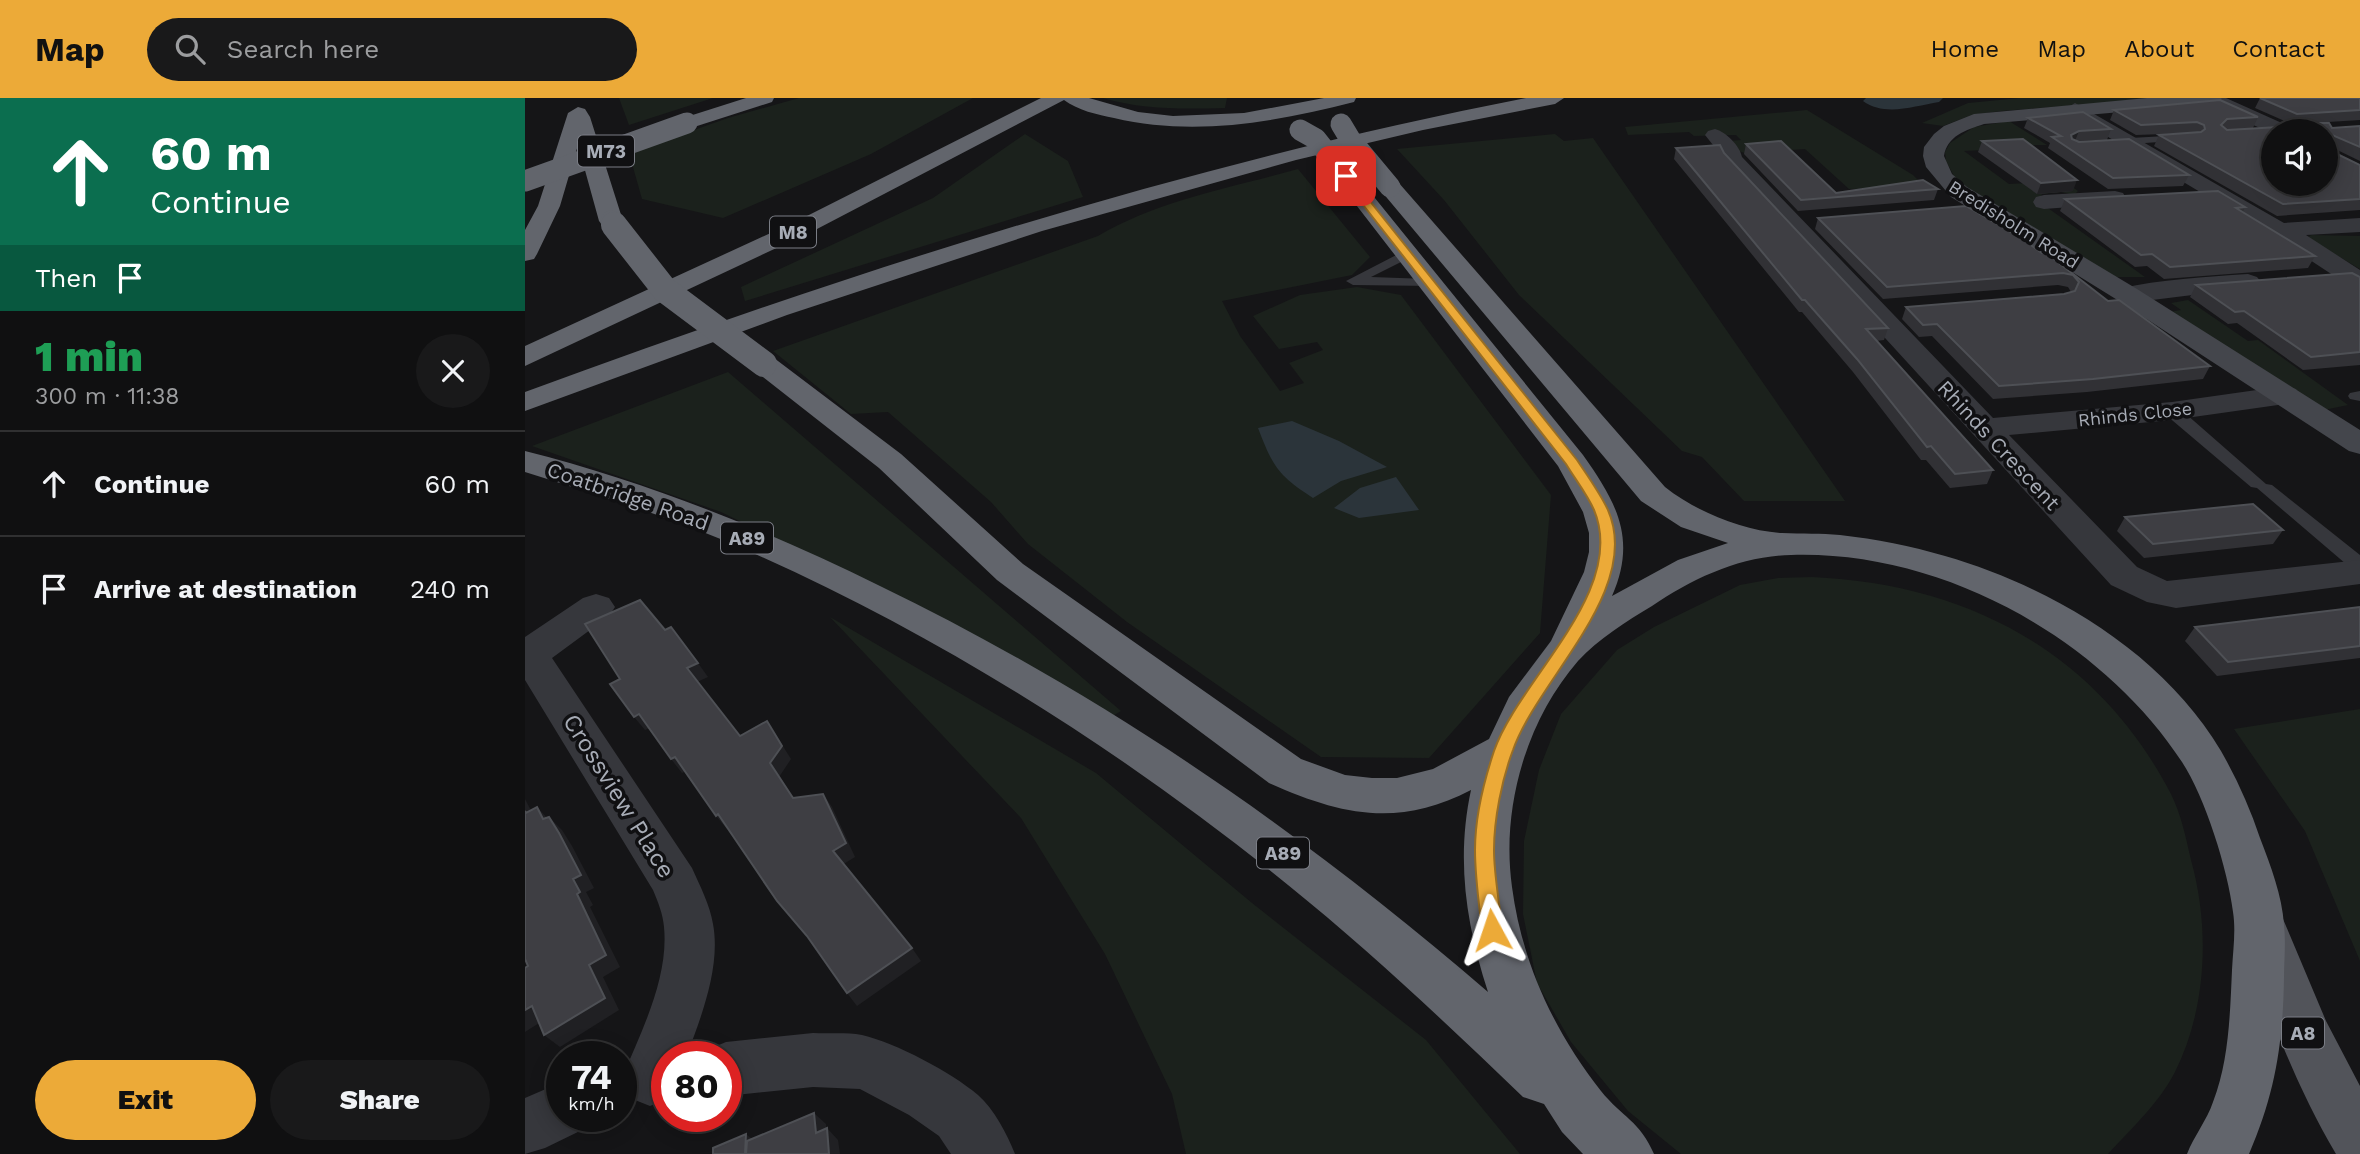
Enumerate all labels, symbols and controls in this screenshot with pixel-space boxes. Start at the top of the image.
search box [147,18,637,81]
text: Map [35,30,105,69]
icon: search [171,30,209,68]
text: Search here [227,34,379,64]
text: Home [1931,35,1999,63]
text: Map [2037,35,2086,63]
text: About [2124,35,2194,63]
text: Contact [2232,35,2325,63]
map controls [2261,119,2338,196]
button: sound [2261,119,2338,196]
text: 60 m [150,124,272,182]
icon: ahead [35,126,126,217]
road number: M73 [578,136,634,166]
pin [1316,146,1376,206]
icon: arrive [1327,157,1365,195]
street label: Bredisholm Road [1945,176,2083,272]
text: Continue [150,183,291,221]
road number: M8 [770,216,816,248]
icon: arrive [111,259,149,297]
text: Then [35,263,97,293]
text: 1 min [35,332,143,381]
button: close [416,334,490,408]
street label: Rhinds Crescent [1933,375,2066,515]
text: 300 m · 11:38 [35,383,180,410]
street label: Rhinds Close [2077,398,2193,430]
street label: Coatbridge Road [544,457,712,535]
icon: ahead [35,465,73,503]
text: Continue [94,469,210,499]
text: 60 m [424,469,490,499]
road number: A89 [721,522,773,554]
icon: arrive [35,570,73,608]
text: Arrive at destination [94,574,357,604]
text: 240 m [410,574,490,604]
street label: Crossview Place [557,709,681,883]
road number: A89 [1257,838,1309,868]
position arrow [1455,893,1529,967]
road number: A8 [2282,1018,2324,1049]
speed limit sign: 80 [651,1041,742,1132]
text: 74 [571,1056,612,1098]
button: Exit [35,1060,256,1140]
button: Share [270,1060,490,1140]
text: km/h [568,1093,615,1114]

